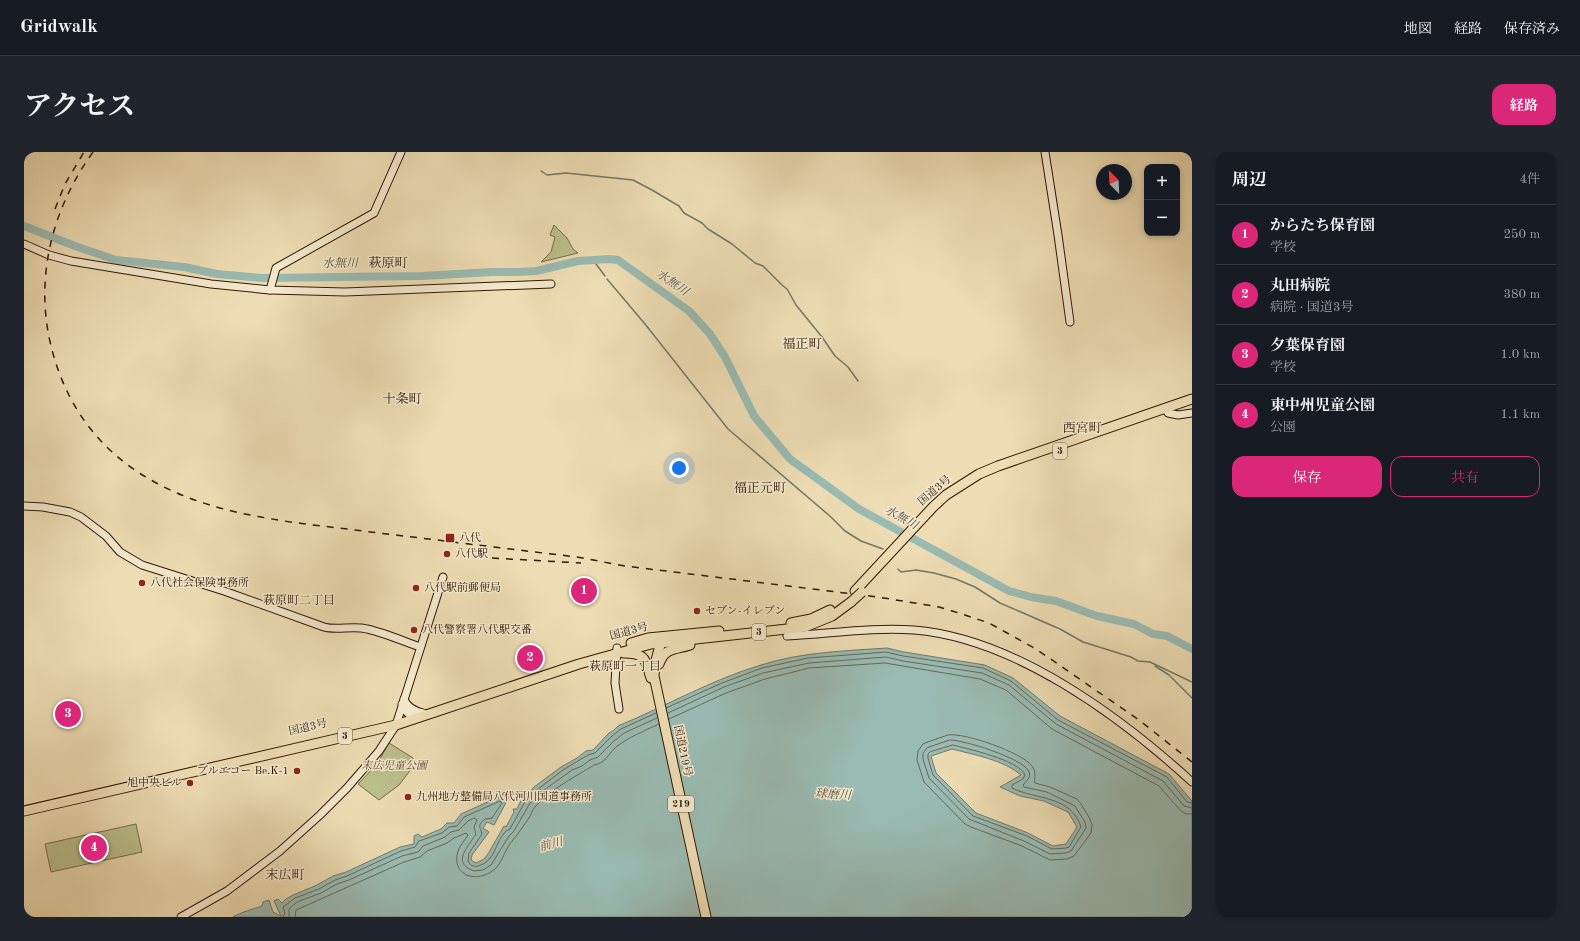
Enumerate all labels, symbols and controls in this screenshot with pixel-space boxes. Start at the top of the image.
text: Gridwalk [20,18,98,37]
text: 地図 [1404,22,1432,36]
text: 経路 [1454,22,1482,36]
text: 保存済み [1504,22,1560,36]
button: 経路 [1492,84,1556,125]
text: アクセス [24,94,135,122]
north arrow [1096,164,1132,200]
map controls [1144,164,1180,236]
button: + [1144,164,1180,200]
text: 周辺 [1232,172,1266,189]
text: 4件 [1519,173,1540,186]
button: − [1144,200,1180,236]
text: からたち保育園 [1270,219,1375,234]
text: 1 [1241,228,1249,241]
text: 250 m [1503,228,1540,241]
text: 学校 [1270,241,1296,254]
water label: 水無川 [322,256,360,270]
district label: 萩原町 [368,256,408,270]
water label: 水無川 [654,266,693,299]
text: 丸田病院 [1270,279,1330,294]
text: 2 [1241,288,1249,301]
text: 380 m [1503,288,1540,301]
text: 病院 · 国道3号 [1270,301,1353,314]
district label: 福正町 [782,337,822,351]
text: 夕葉保育園 [1270,339,1345,354]
text: 3 [1241,348,1249,361]
text: 1.0 km [1501,348,1540,361]
text: 学校 [1270,361,1296,374]
district label: 十条町 [382,392,422,406]
text: 東中州児童公園 [1270,399,1375,414]
text: 4 [1241,408,1249,421]
text: 1.1 km [1501,408,1540,421]
district label: 西宮町 [1062,421,1102,435]
text: 公園 [1270,421,1296,434]
road number: 3 [1053,443,1067,459]
button: 保存 [1232,456,1382,497]
button: 共有 [1390,456,1540,497]
your location [669,458,689,478]
street label: 国道3号 [915,472,953,508]
district label: 福正元町 [734,481,786,495]
water label: 水無川 [882,502,922,533]
place label: 八代 [459,531,481,544]
marker: 八代 [444,532,456,544]
place label: 八代駅 [455,547,488,560]
marker: 八代駅 [442,549,452,559]
place label: 八代社会保険事務所 [150,576,249,589]
pin: 1 [571,576,597,606]
marker: 八代社会保険事務所 [137,578,147,588]
place label: 八代駅前郵便局 [424,581,501,594]
marker: 八代駅前郵便局 [411,583,421,593]
district label: 萩原町二丁目 [263,593,335,607]
place label: セブン-イレブン [705,604,785,617]
marker: セブン-イレブン [692,606,702,616]
street label: 国道3号 [608,620,649,642]
place label: 八代警察署八代駅交番 [422,623,532,636]
road number: 3 [752,624,766,640]
marker: 八代警察署八代駅交番 [409,625,419,635]
pin: 2 [517,643,543,673]
district label: 萩原町一丁目 [589,659,661,673]
pin: 3 [55,699,81,729]
street label: 国道3号 [287,716,328,738]
street label: 国道219号 [671,724,695,778]
road number: 3 [338,728,352,744]
park label: 末広児童公園 [361,759,429,772]
place label: ブルエコー Be.K-1 [197,764,289,777]
marker: ブルエコー Be.K-1 [292,766,302,776]
place label: 旭中央ビル [127,776,182,789]
marker: 旭中央ビル [185,778,195,788]
water label: 球磨川 [815,786,853,802]
place label: 九州地方整備局八代河川国道事務所 [416,790,592,803]
marker: 九州地方整備局八代河川国道事務所 [403,792,413,802]
road number: 219 [668,796,694,812]
pin: 4 [81,833,107,863]
water label: 前川 [537,834,566,854]
district label: 末広町 [265,868,305,882]

